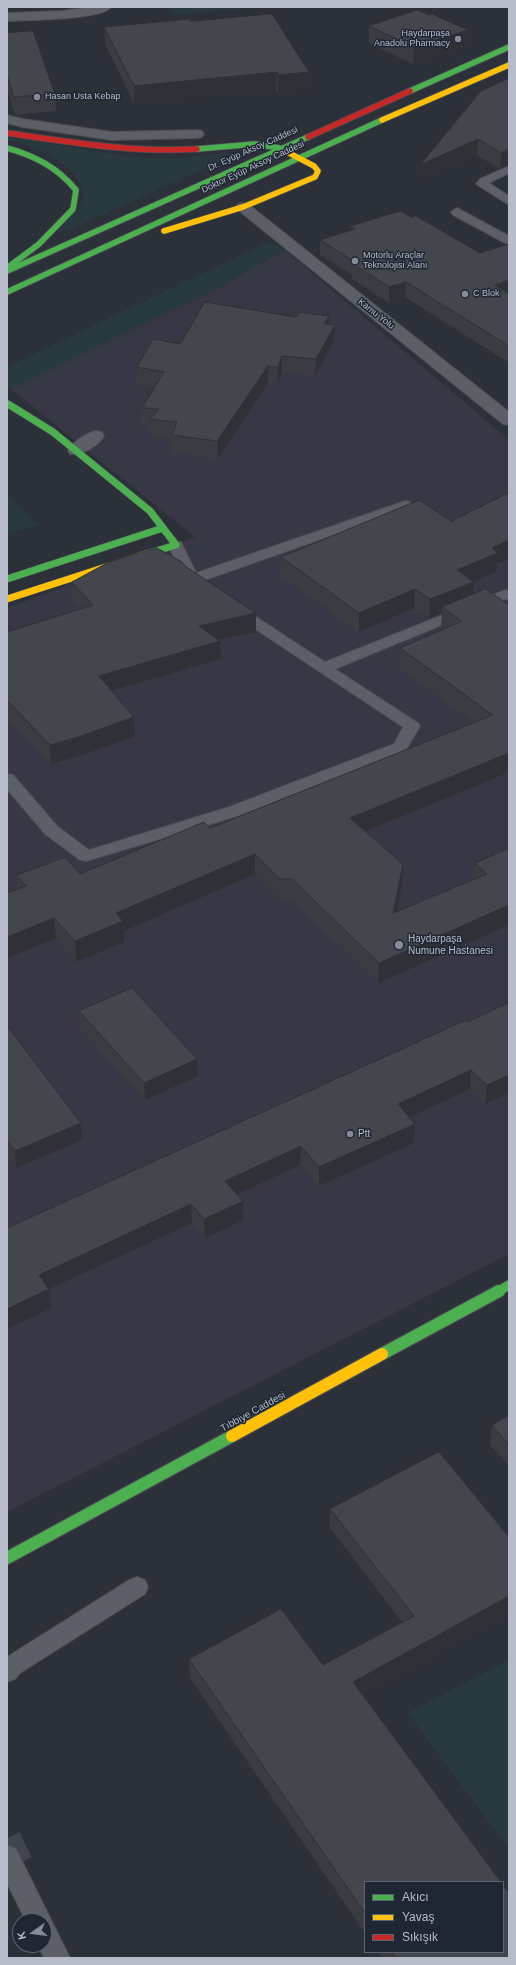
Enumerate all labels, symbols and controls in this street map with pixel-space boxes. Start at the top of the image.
place label: Haydarpaşa Anadolu Pharmacy [374,29,450,50]
marker: Haydarpaşa Anadolu Pharmacy [453,34,463,44]
marker: Hasan Usta Kebap [32,92,42,102]
place label: Hasan Usta Kebap [45,92,121,102]
street label: Dr. Eyüp Aksoy Caddesi [206,124,300,174]
street label: Doktor Eyüp Aksoy Caddesi [200,138,306,196]
place label: Motorlu Araçlar Teknolojisi Alanı [363,251,428,272]
marker: Motorlu Araçlar Teknolojisi Alanı [350,256,360,266]
marker: C Blok [460,289,470,299]
place label: C Blok [473,289,500,299]
street label: Kamu Yolu [356,296,396,332]
place label: Haydarpaşa Numune Hastanesi [408,933,493,956]
marker: Haydarpaşa Numune Hastanesi [393,939,405,951]
place label: Ptt [358,1128,370,1140]
marker: Ptt [345,1129,355,1139]
street label: Tıbbiye Caddesi [218,1389,288,1435]
legend [364,1881,504,1953]
text: Akıcı [402,1890,429,1904]
text: Yavaş [402,1910,434,1924]
north arrow [12,1913,52,1953]
text: K [15,1930,28,1941]
text: Sıkışık [402,1930,438,1944]

